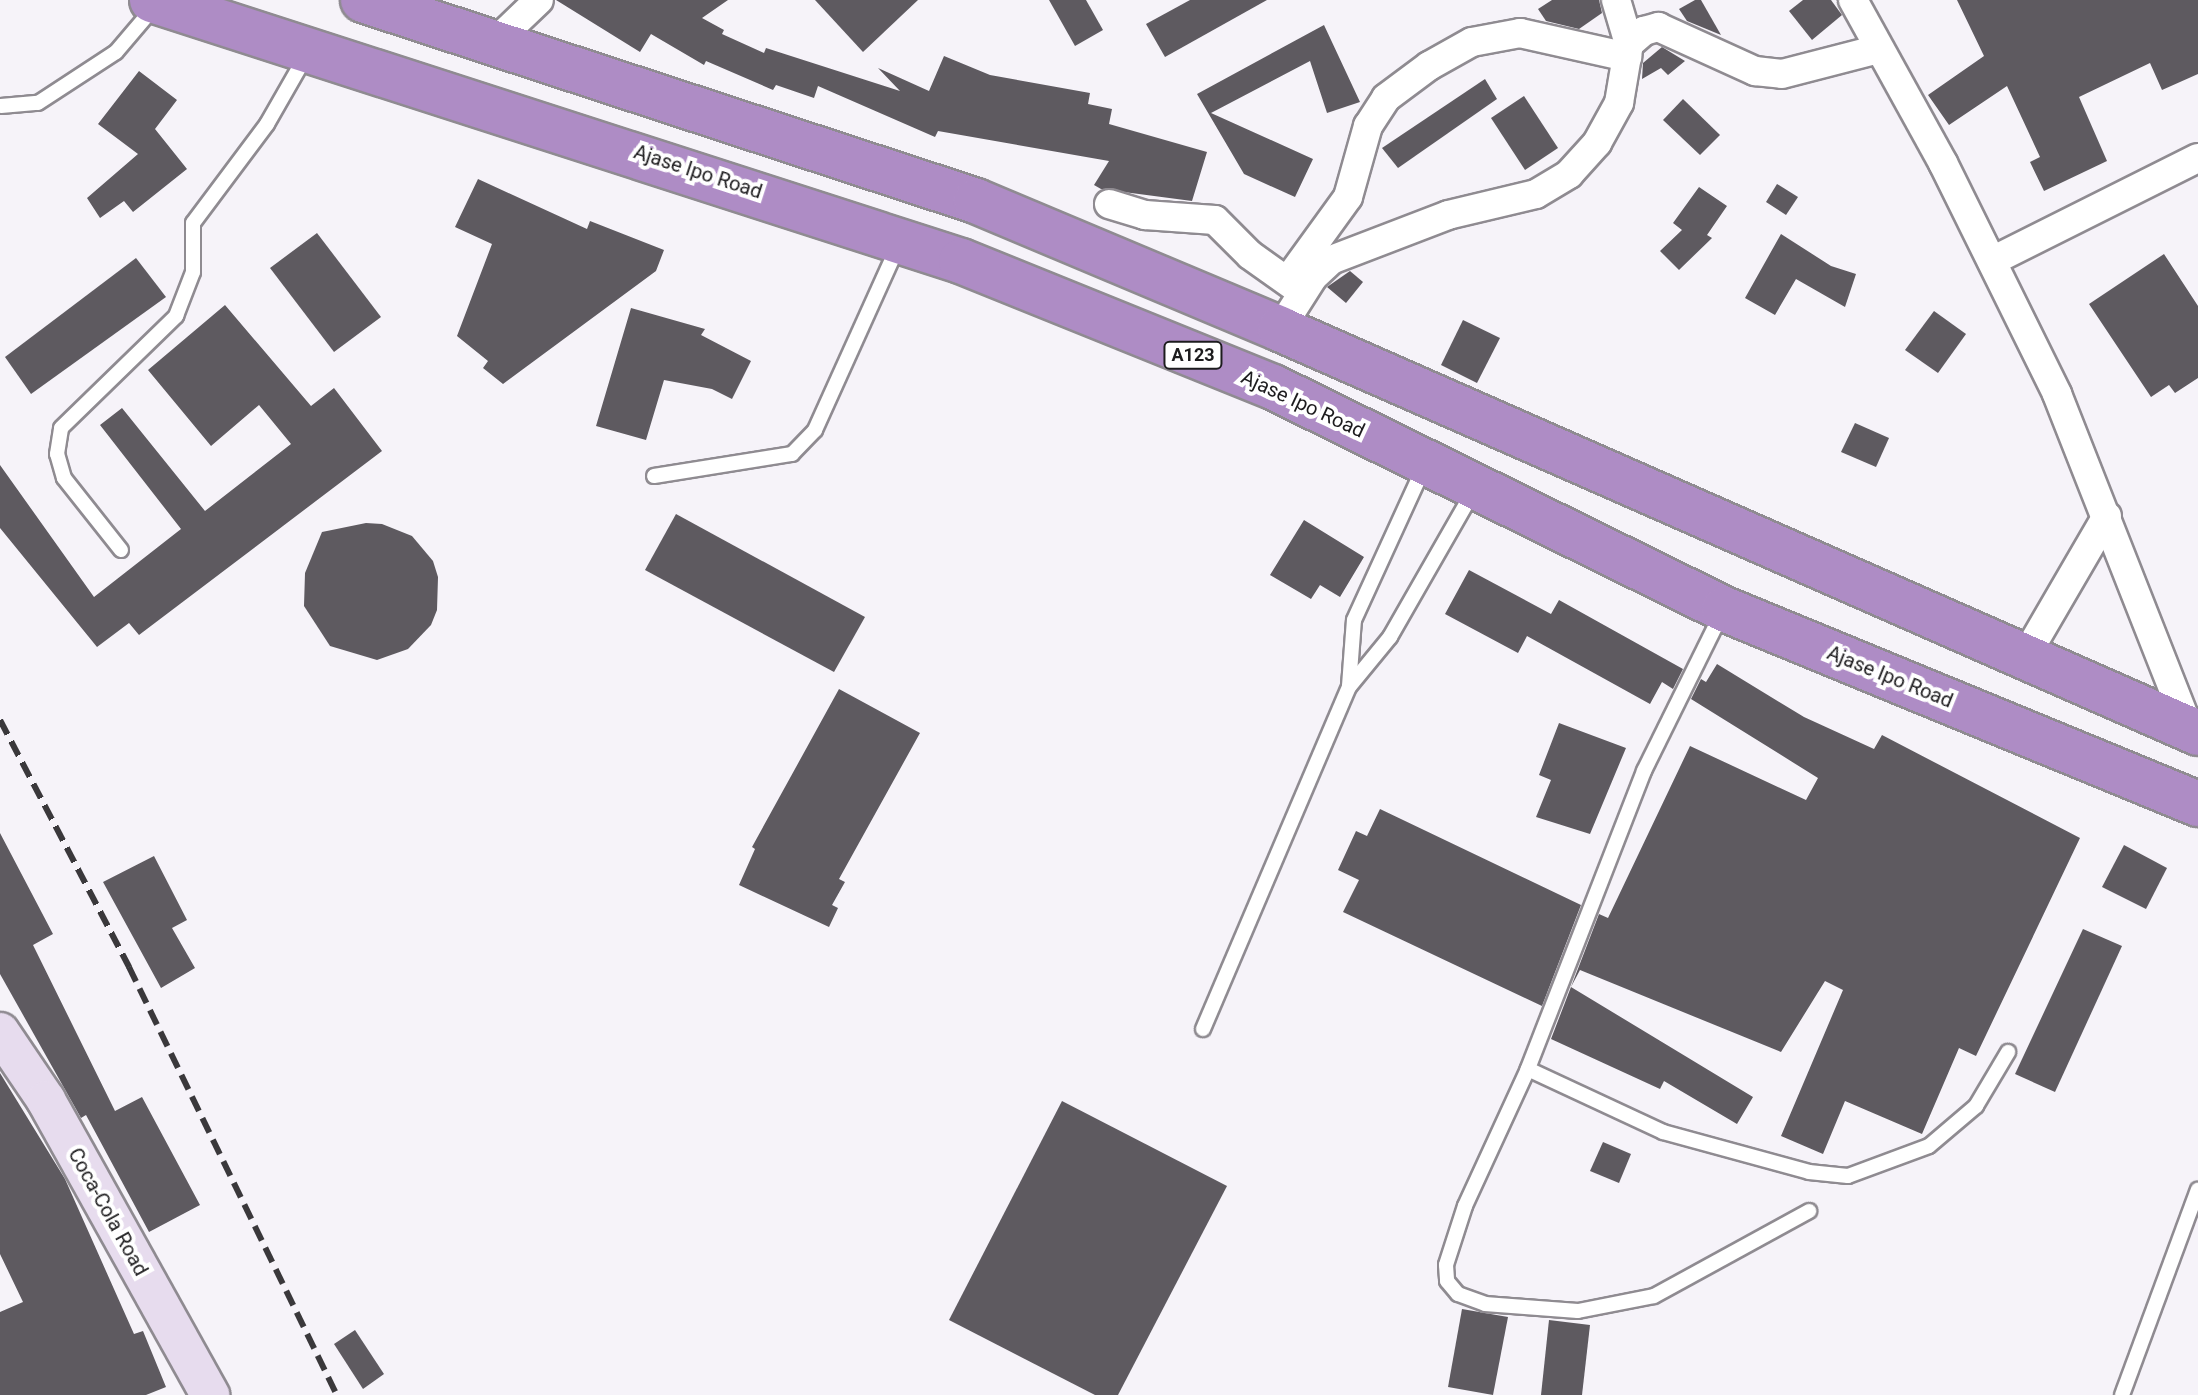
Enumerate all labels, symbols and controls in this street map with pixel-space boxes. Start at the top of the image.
street label: Ajase Ipo Road [631,140,765,204]
road number: A123 [1163,341,1223,369]
street label: Ajase Ipo Road [1237,365,1369,443]
street label: Ajase Ipo Road [1824,641,1956,713]
street label: Coca-Cola Road [63,1144,153,1280]

